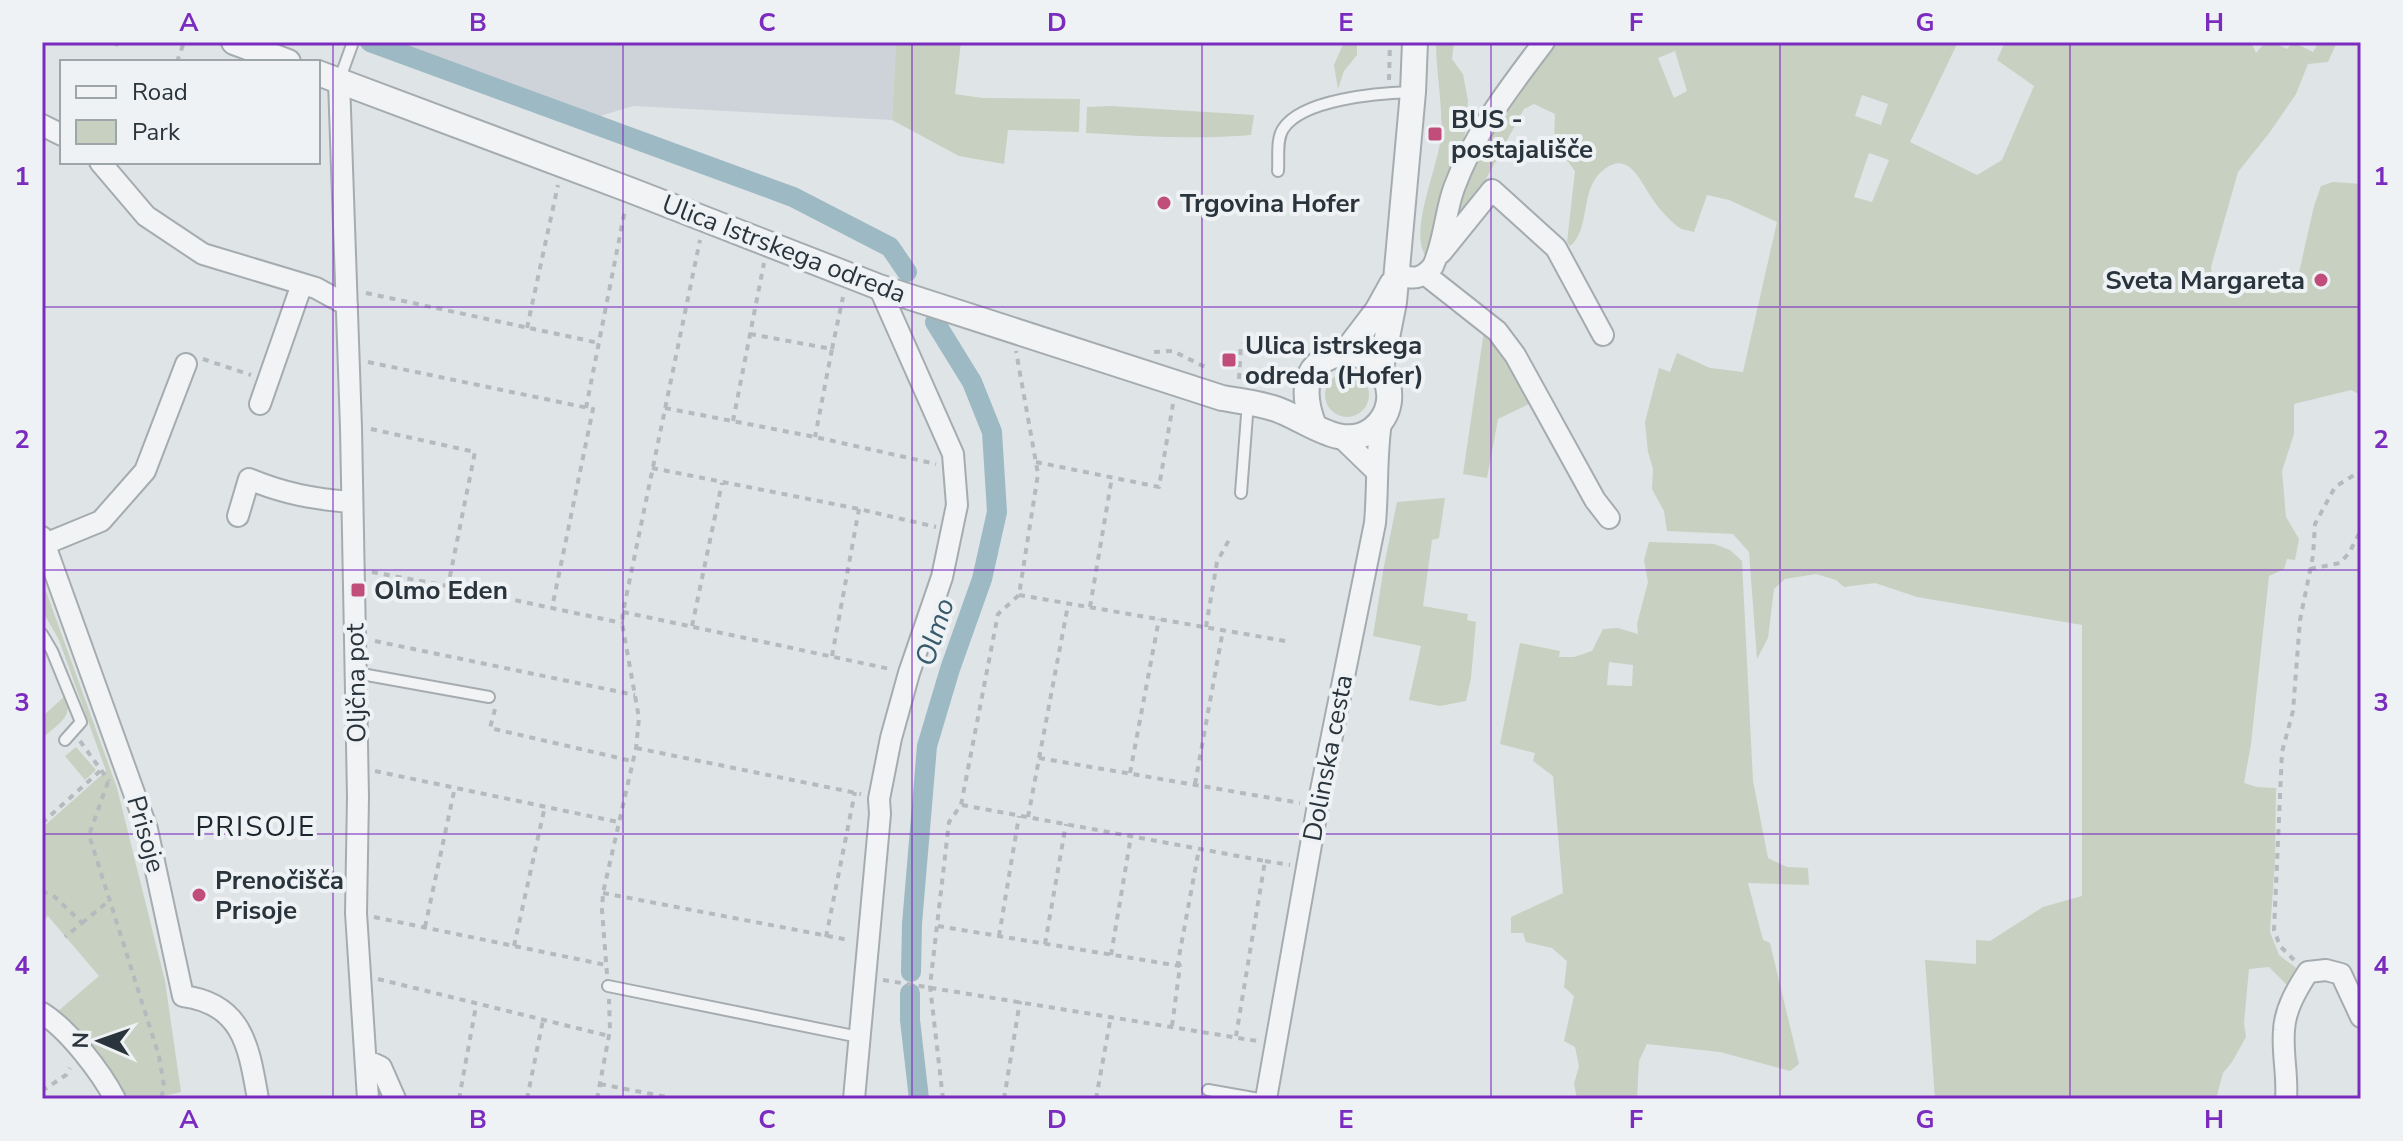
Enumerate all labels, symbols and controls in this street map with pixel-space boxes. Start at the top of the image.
text: A [179,5,199,40]
text: B [469,5,487,40]
text: C [758,5,776,40]
text: D [1047,5,1067,40]
text: E [1338,5,1354,40]
text: F [1629,5,1643,40]
text: G [1915,5,1935,40]
text: H [2204,5,2224,40]
legend [60,60,320,164]
text: Road [132,76,188,108]
place label: BUS - postajališče [1451,102,1593,167]
text: Park [132,116,181,148]
marker: BUS - postajališče [1426,125,1444,143]
text: 1 [14,159,30,194]
text: 1 [2373,159,2389,194]
street label: Ulica Istrskega odreda [657,186,911,312]
place label: Trgovina Hofer [1180,186,1360,221]
marker: Trgovina Hofer [1155,194,1173,212]
place label: Sveta Margareta [2105,263,2305,298]
marker: Sveta Margareta [2312,271,2330,289]
place label: Ulica istrskega odreda (Hofer) [1245,328,1424,393]
marker: Ulica istrskega odreda (Hofer) [1220,351,1238,369]
text: 2 [14,422,30,457]
text: 2 [2373,422,2389,457]
place label: Olmo Eden [374,573,508,608]
marker: Olmo Eden [349,581,367,599]
water label: Olmo [906,593,964,671]
street label: Oljčna pot [337,622,375,743]
street label: Dolinska cesta [1295,672,1361,844]
text: 3 [14,685,30,720]
text: 3 [2373,685,2389,720]
street label: Prisoje [118,791,174,877]
district label: PRISOJE [196,808,316,846]
place label: Prenočišča Prisoje [215,863,344,928]
marker: Prenočišča Prisoje [190,886,208,904]
text: 4 [14,948,30,983]
text: 4 [2373,948,2389,983]
north arrow [60,1001,140,1081]
text: N [66,1032,96,1049]
text: A [179,1102,199,1137]
text: B [469,1102,487,1137]
text: C [758,1102,776,1137]
text: D [1047,1102,1067,1137]
text: E [1338,1102,1354,1137]
text: F [1629,1102,1643,1137]
text: G [1915,1102,1935,1137]
text: H [2204,1102,2224,1137]

